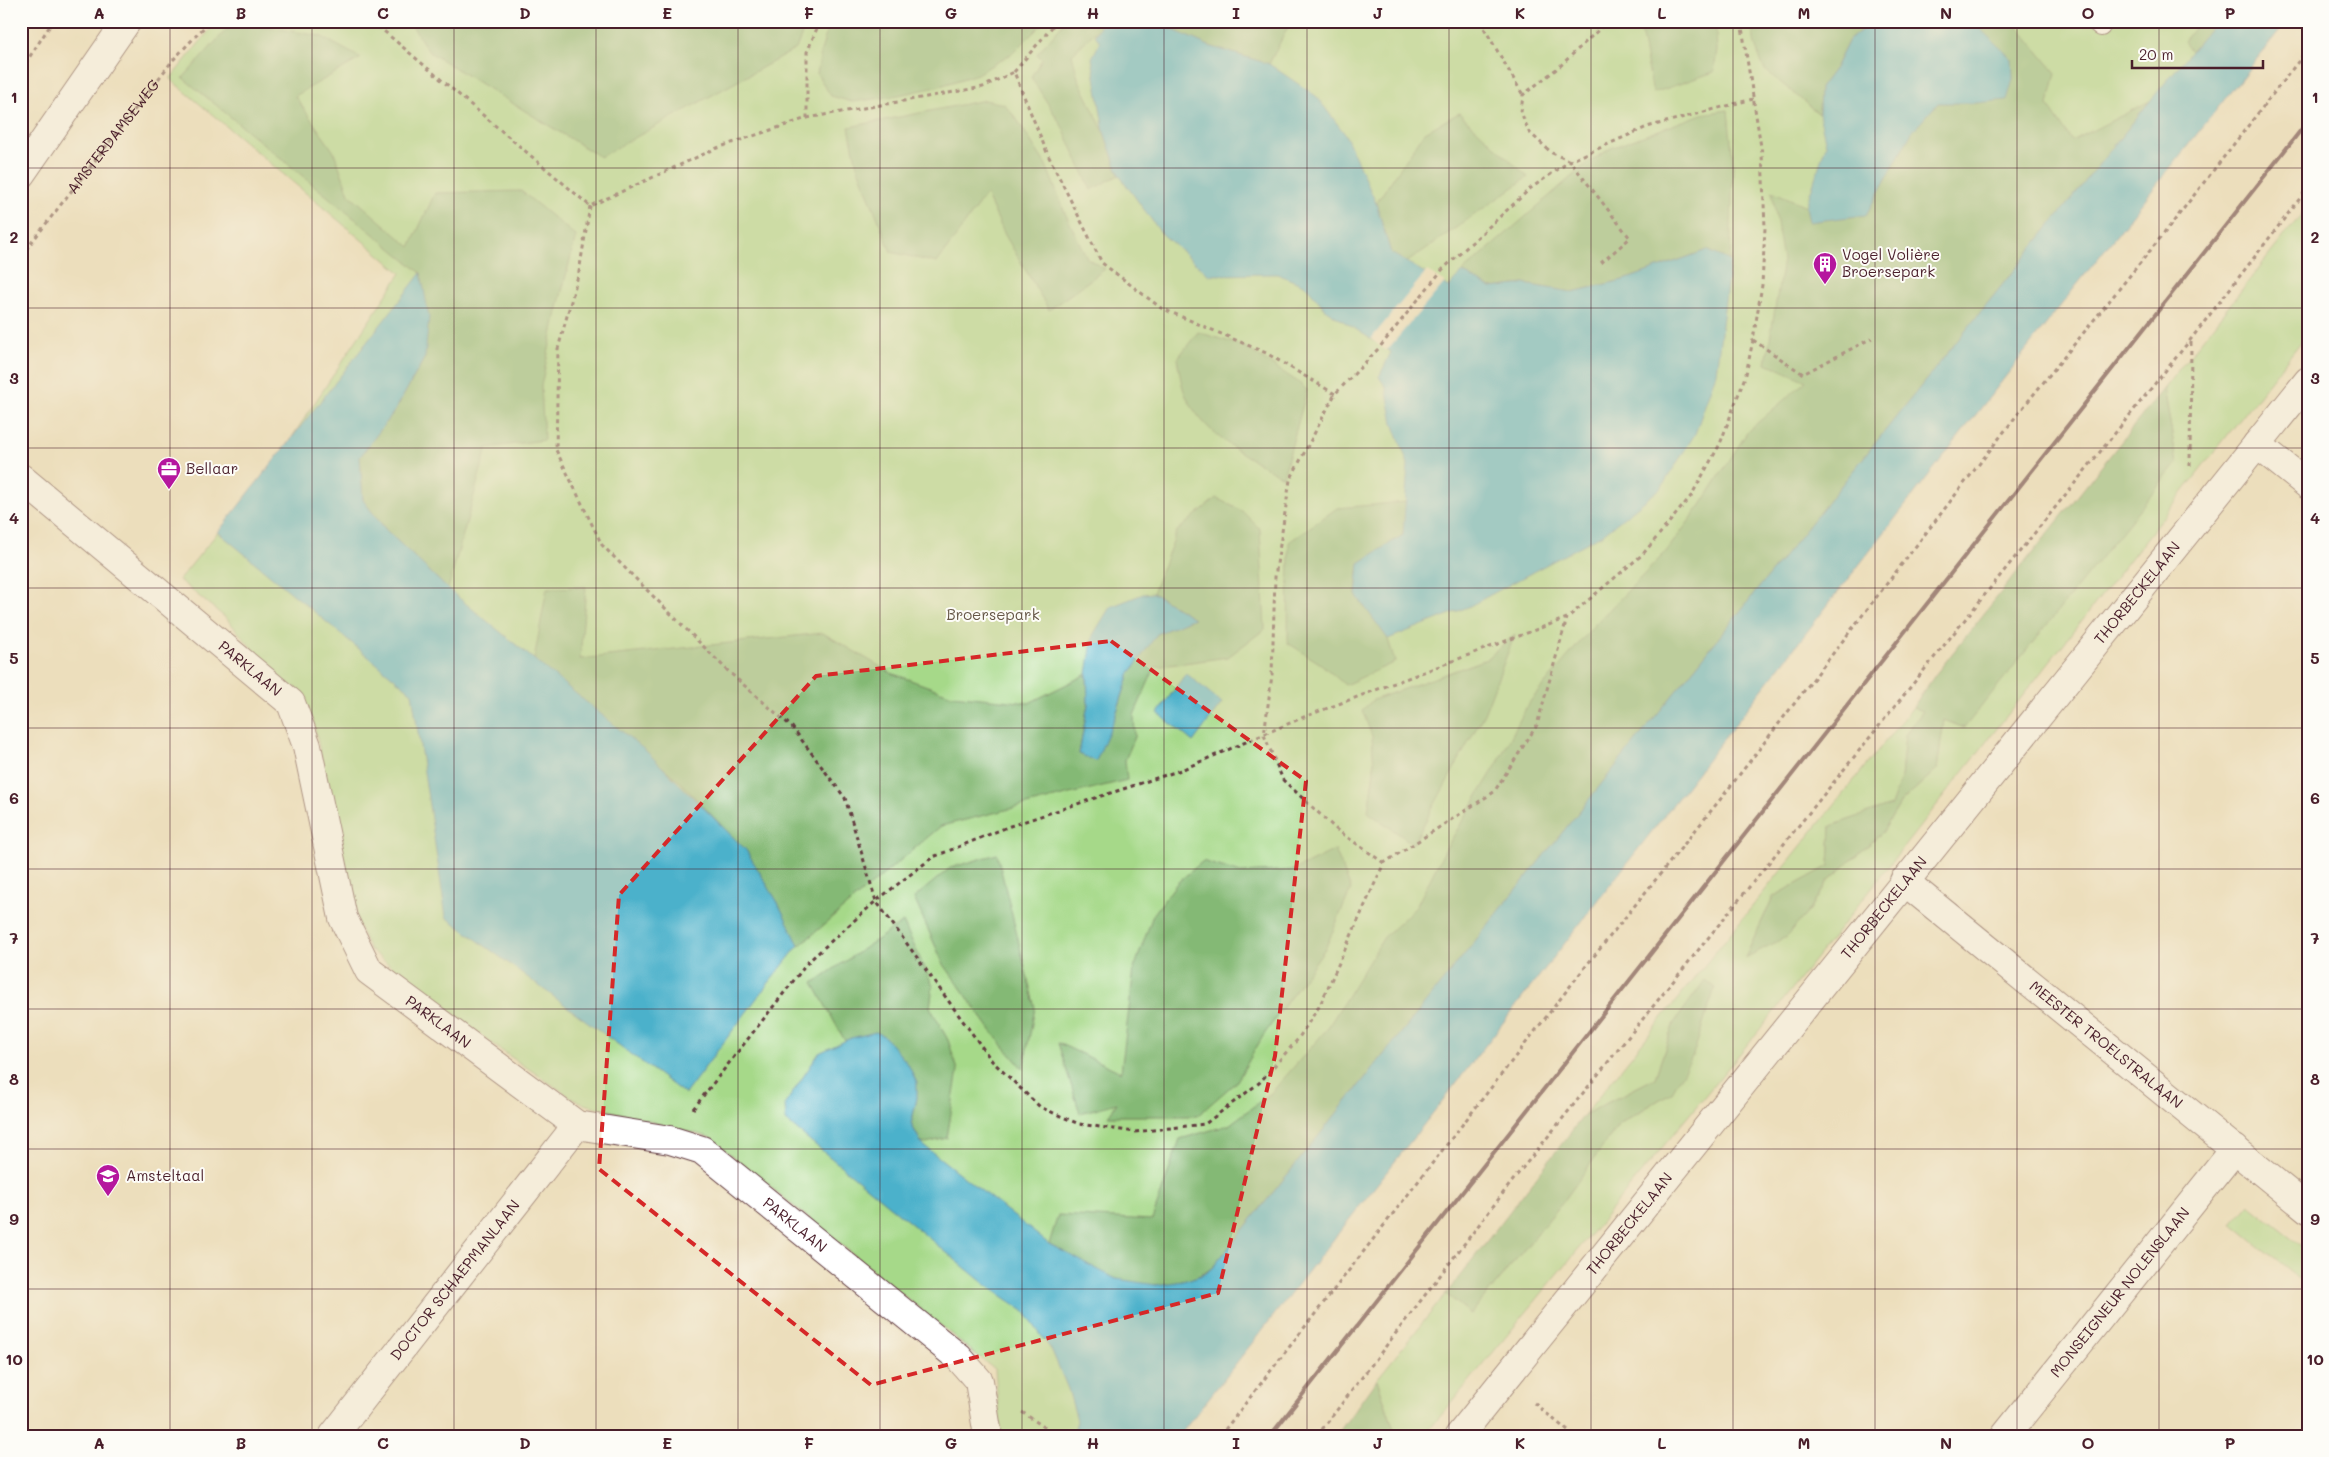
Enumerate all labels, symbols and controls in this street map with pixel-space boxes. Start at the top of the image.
text: A [93,2,105,23]
text: B [236,2,246,23]
text: C [377,2,389,23]
text: D [519,2,531,23]
text: E [662,2,672,23]
text: F [804,2,814,23]
text: G [945,2,957,23]
text: H [1087,2,1099,23]
text: I [1232,2,1240,23]
text: J [1373,2,1383,23]
text: K [1515,2,1525,23]
text: L [1657,2,1667,23]
text: M [1798,2,1810,23]
text: N [1940,2,1952,23]
text: O [2082,2,2095,23]
text: P [2225,2,2236,23]
scale bar [2132,38,2263,70]
text: 20 m [2139,44,2173,64]
street label: AMSTERDAMSEWEG [62,75,164,198]
text: 1 [10,86,18,107]
text: 1 [2311,86,2319,107]
text: 2 [10,226,19,247]
text: 2 [2311,226,2320,247]
place label: Vogel Volière Broersepark [1842,244,1940,281]
building icon: Vogel Volière Broersepark [1812,251,1838,285]
text: 3 [9,367,19,388]
text: 3 [2310,367,2320,388]
office icon: Bellaar [156,456,182,490]
place label: Bellaar [186,458,238,478]
text: 4 [9,507,19,528]
text: 4 [2310,507,2320,528]
street label: THORBECKELAAN [2089,537,2184,648]
park label: Broersepark [946,604,1040,624]
street label: PARKLAAN [215,636,286,700]
text: 5 [9,647,19,668]
text: 5 [2310,647,2320,668]
text: 6 [9,787,19,808]
text: 6 [2310,787,2320,808]
street label: THORBECKELAAN [1836,852,1931,963]
text: 7 [10,927,19,948]
text: 7 [2311,927,2320,948]
street label: MEESTER TROELSTRALAAN [2026,976,2187,1112]
street label: PARKLAAN [402,990,475,1052]
text: 8 [9,1068,19,1089]
text: 8 [2310,1068,2320,1089]
school or university icon: Amsteltaal [95,1163,121,1197]
place label: Amsteltaal [126,1165,204,1185]
street label: THORBECKELAAN [1581,1168,1676,1279]
street label: PARKLAAN [759,1192,832,1256]
street label: DOCTOR SCHAEPMANLAAN [385,1195,524,1364]
street label: MONSEIGNEUR NOLENSLAAN [2045,1203,2194,1381]
text: 9 [9,1208,19,1229]
text: 9 [2310,1208,2320,1229]
text: 10 [5,1348,23,1369]
text: 10 [2306,1348,2324,1369]
text: A [93,1432,105,1453]
text: B [236,1432,246,1453]
text: C [377,1432,389,1453]
text: D [519,1432,531,1453]
text: E [662,1432,672,1453]
text: F [804,1432,814,1453]
text: G [945,1432,957,1453]
text: H [1087,1432,1099,1453]
text: I [1232,1432,1240,1453]
text: J [1373,1432,1383,1453]
text: K [1515,1432,1525,1453]
text: L [1657,1432,1667,1453]
text: M [1798,1432,1810,1453]
text: N [1940,1432,1952,1453]
text: O [2082,1432,2095,1453]
text: P [2225,1432,2236,1453]

